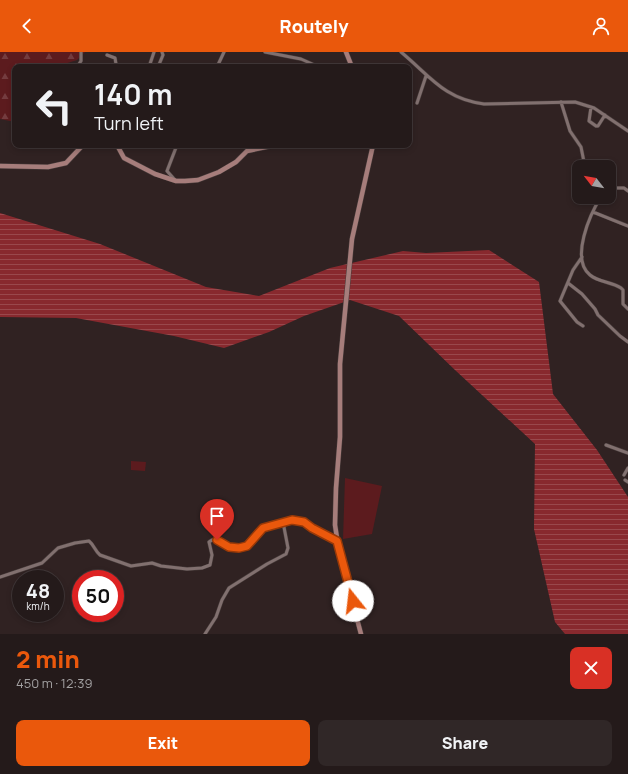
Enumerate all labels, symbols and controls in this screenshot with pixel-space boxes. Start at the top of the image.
text: Routely [280,14,348,38]
icon: back [16,15,38,37]
icon: person [590,15,612,37]
text: 140 m [94,75,173,113]
icon: left [28,80,80,132]
text: Turn left [94,111,164,135]
north arrow [572,160,616,204]
map controls [572,160,616,204]
pin [200,499,234,540]
icon: arrive [206,505,228,527]
speed limit sign: 50 [72,570,124,622]
text: 48 [26,577,50,604]
position arrow [332,580,374,622]
text: km/h [26,599,50,613]
text: 2 min [16,642,80,675]
button: close [570,647,612,689]
text: 450 m · 12:39 [16,674,93,692]
button: Exit [16,720,310,766]
button: Share [318,720,612,766]

